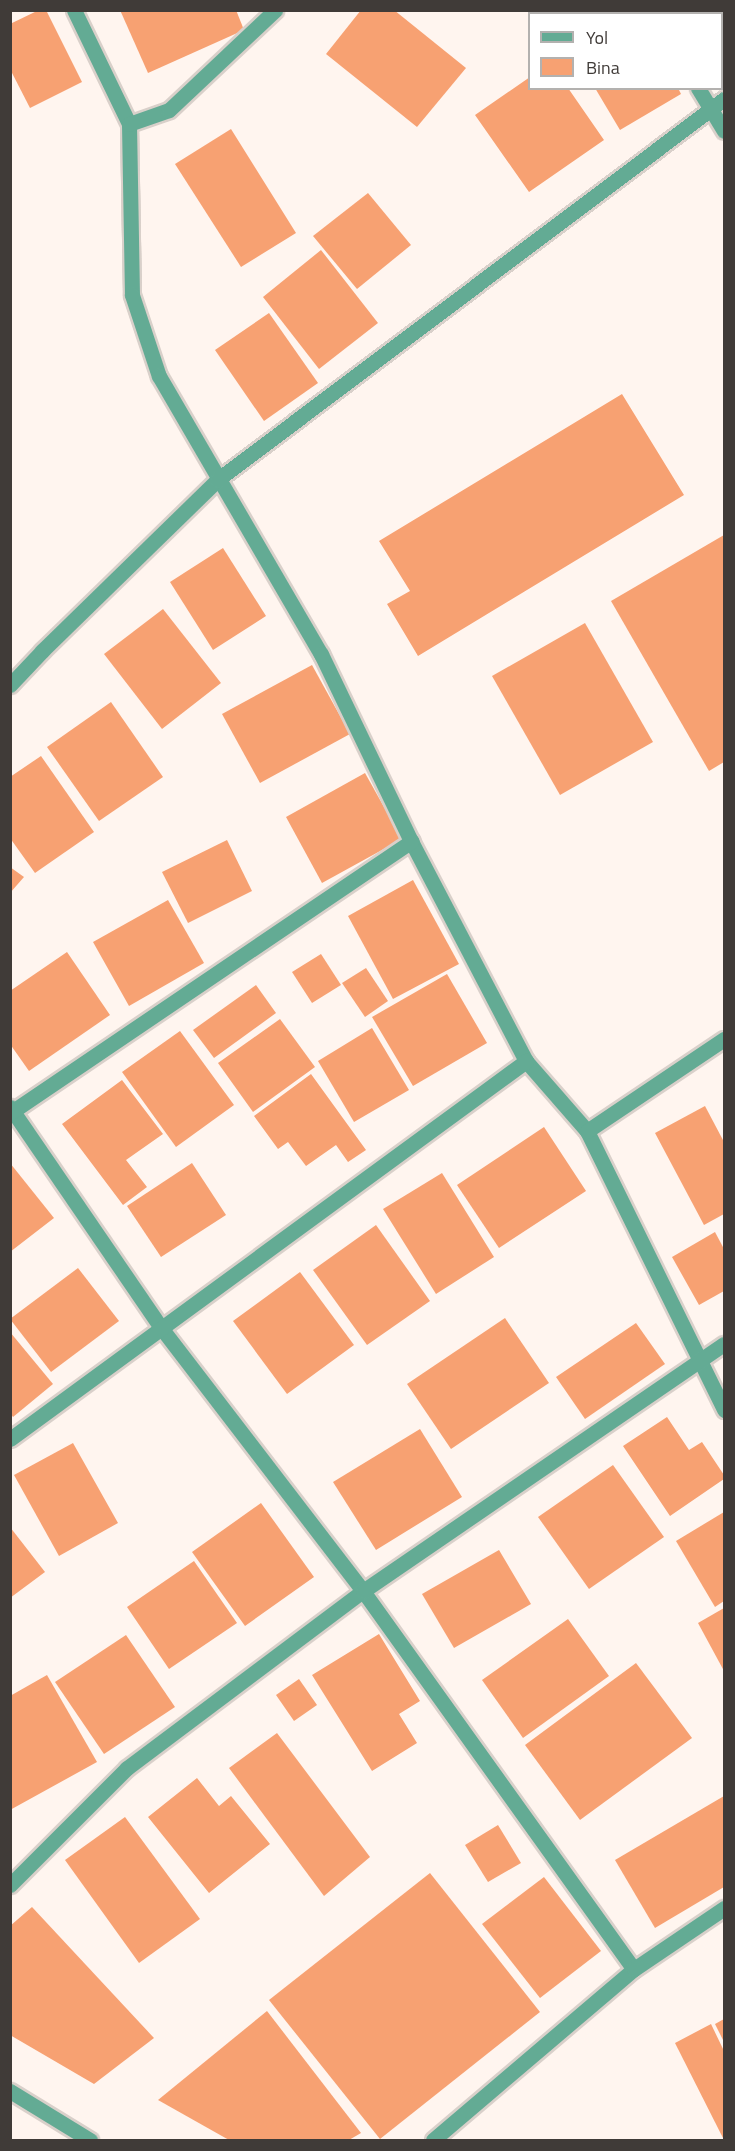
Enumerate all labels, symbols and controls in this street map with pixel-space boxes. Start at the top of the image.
legend [528,12,723,90]
text: Yol [586,24,608,51]
text: Bina [586,54,620,81]

